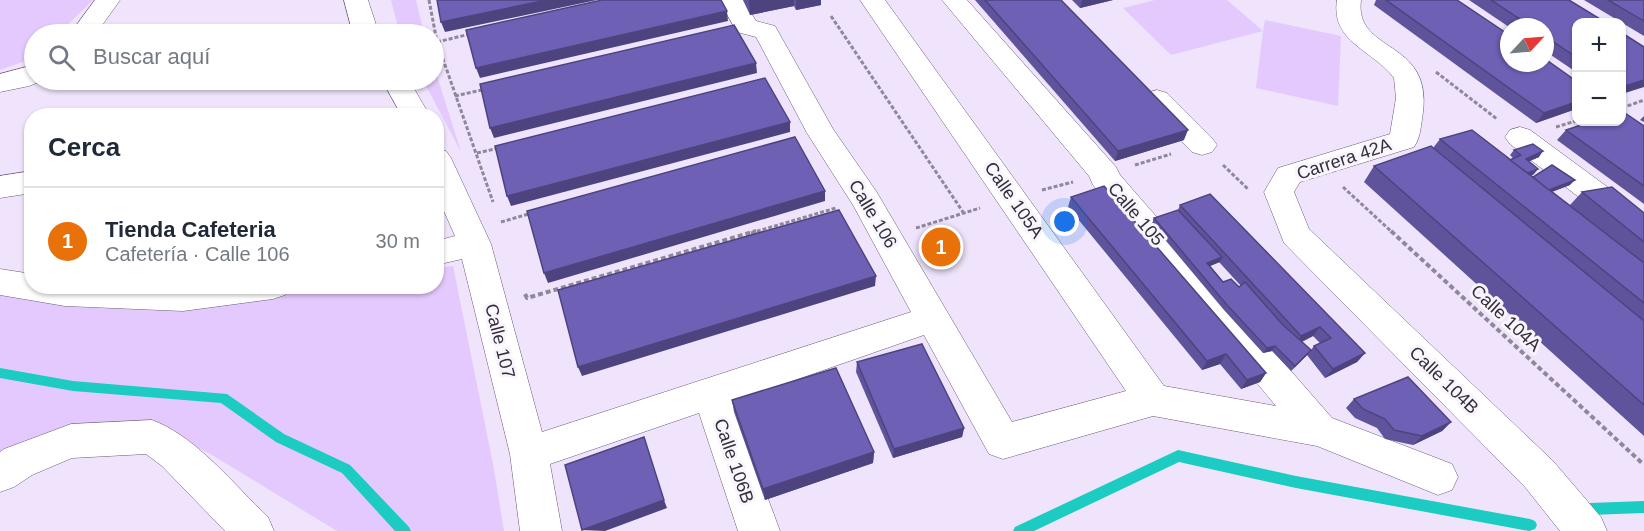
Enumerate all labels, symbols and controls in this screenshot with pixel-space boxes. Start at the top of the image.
north arrow [1500,18,1554,72]
map controls [1572,18,1626,126]
button: + [1572,18,1626,72]
search box [24,24,444,90]
icon: search [45,41,78,74]
text: Buscar aquí [93,44,210,69]
button: − [1572,72,1626,126]
text: Cerca [48,132,120,162]
street label: Carrera 42A [1294,134,1394,184]
street label: Calle 105A [981,158,1047,242]
street label: Calle 106 [845,176,901,252]
street label: Calle 105 [1104,178,1168,250]
your location [1050,207,1079,236]
text: Tienda Cafeteria [105,217,276,242]
pin: 1 [922,224,960,270]
text: 1 [62,230,73,252]
text: 30 m [376,230,420,252]
text: Cafetería · Calle 106 [105,243,290,265]
street label: Calle 104A [1467,281,1545,355]
street label: Calle 107 [481,302,519,380]
street label: Calle 104B [1405,342,1483,418]
street label: Calle 106B [710,416,758,506]

